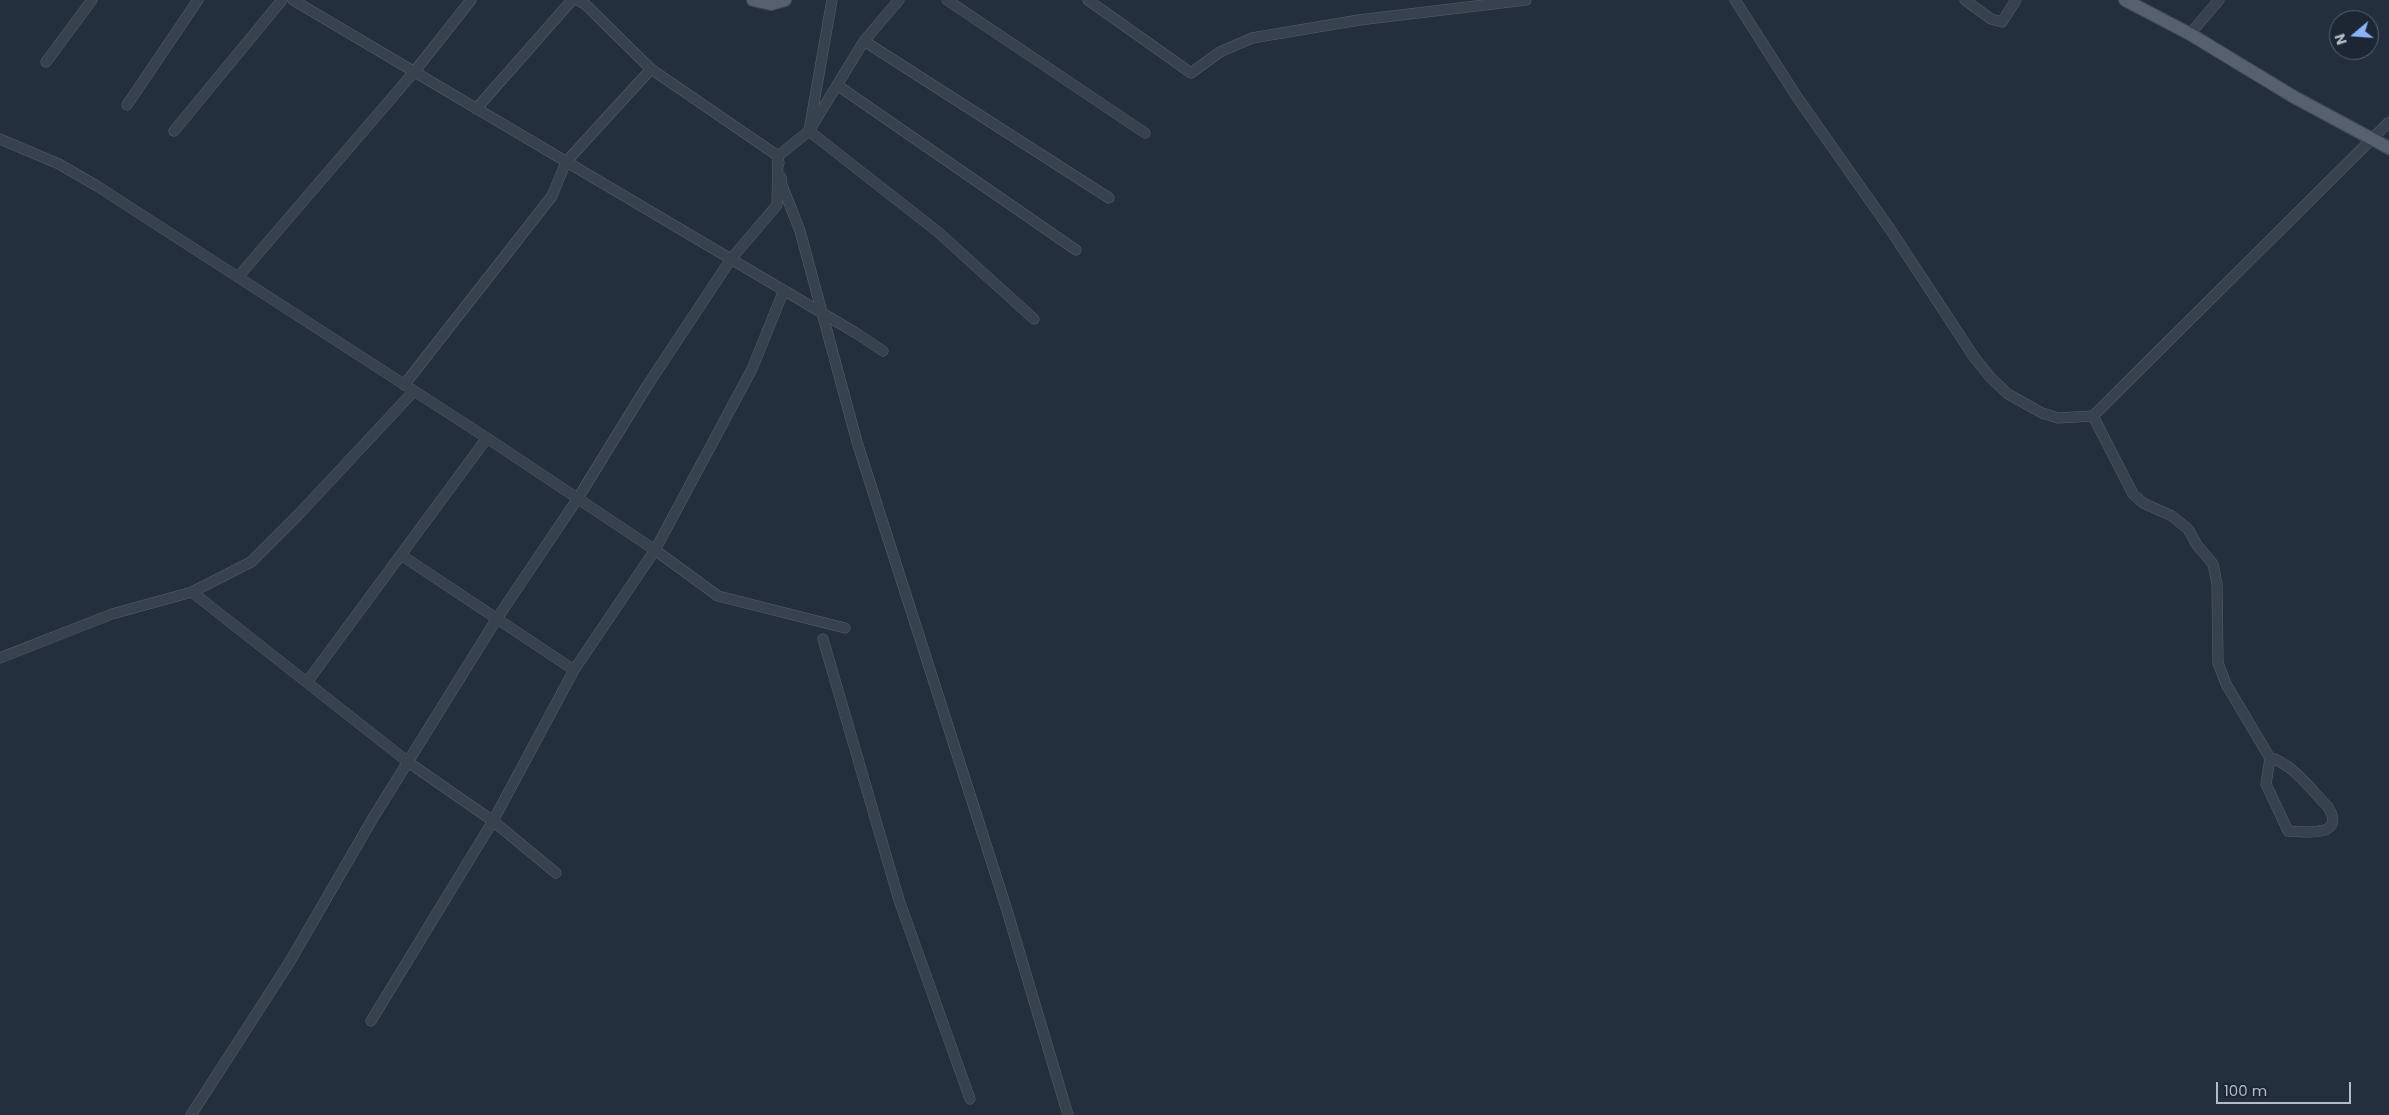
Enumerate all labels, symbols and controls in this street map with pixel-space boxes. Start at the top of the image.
north arrow [2329,10,2379,60]
text: N [2330,31,2352,47]
scale bar [2219,1072,2354,1104]
text: 100 m [2224,1080,2267,1101]

